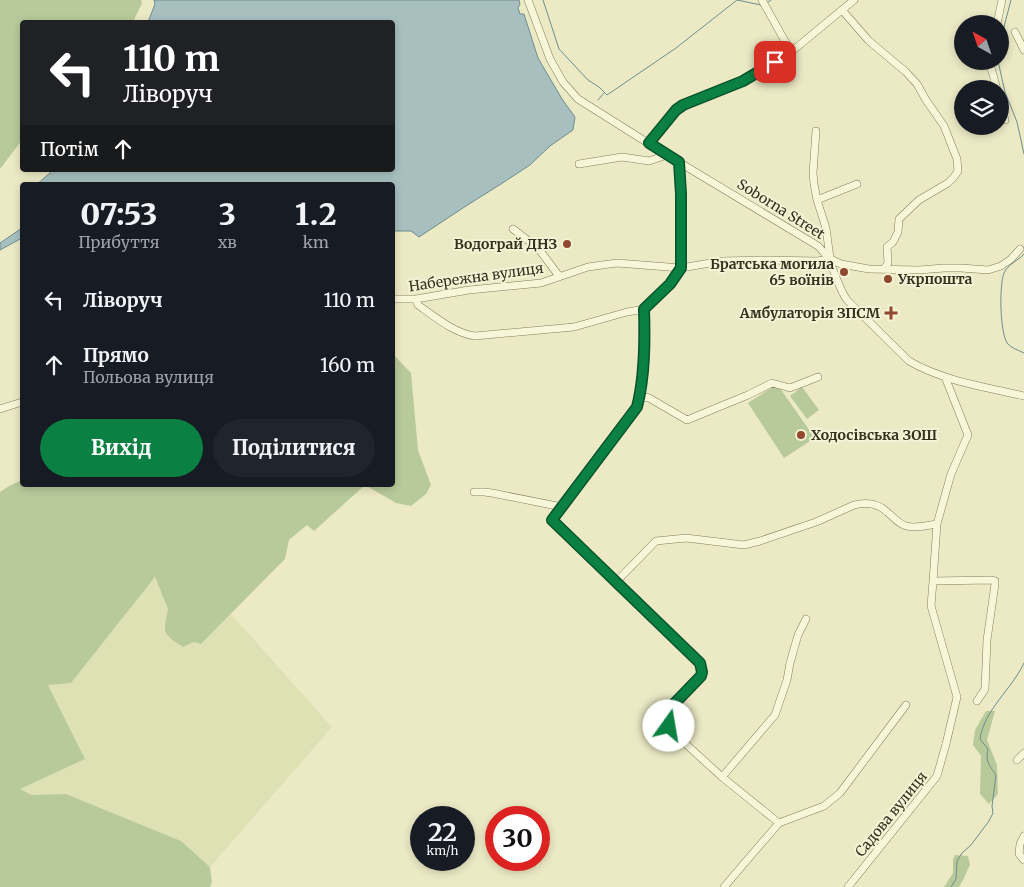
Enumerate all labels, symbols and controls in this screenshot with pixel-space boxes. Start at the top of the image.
north arrow [954,15,1009,70]
map controls [954,15,1009,135]
text: 110 m [123,37,220,81]
icon: left [40,40,105,105]
pin [754,41,796,83]
icon: arrive [761,48,789,76]
text: Ліворуч [123,80,213,108]
button: layers [954,80,1009,135]
icon: ahead [109,135,137,163]
text: Потім [40,137,99,161]
street label: Soborna Street [734,175,829,243]
text: 07:53 [80,195,157,233]
text: 3 [219,195,236,233]
text: 1.2 [295,195,337,233]
text: Прибуття [78,232,159,252]
text: хв [218,232,237,252]
text: km [303,232,329,252]
place label: Водограй ДНЗ [454,235,558,253]
marker: Водограй ДНЗ [561,238,573,250]
place label: Братська могила 65 воїнів [710,255,834,289]
street label: Набережна вулиця [408,259,544,295]
marker: Братська могила 65 воїнів [838,266,850,278]
place label: Укрпошта [897,270,973,288]
marker: Укрпошта [882,273,894,285]
icon: left [40,286,68,314]
text: Ліворуч [83,288,163,312]
text: 110 m [324,288,375,312]
place label: Амбулаторія ЗПСМ [739,304,881,322]
marker: Амбулаторія ЗПСМ [884,306,898,320]
text: Прямо [83,343,149,367]
icon: ahead [40,351,68,379]
text: 160 m [320,353,375,377]
text: Польова вулиця [83,367,214,387]
button: Вихід [40,419,203,477]
button: Поділитися [213,419,375,477]
place label: Ходосівська ЗОШ [811,426,937,444]
marker: Ходосівська ЗОШ [795,429,807,441]
position arrow [642,699,694,751]
street label: Садова вулиця [851,768,931,860]
speed limit sign: 30 [485,806,550,871]
text: 22 [428,816,457,848]
text: km/h [427,843,458,858]

